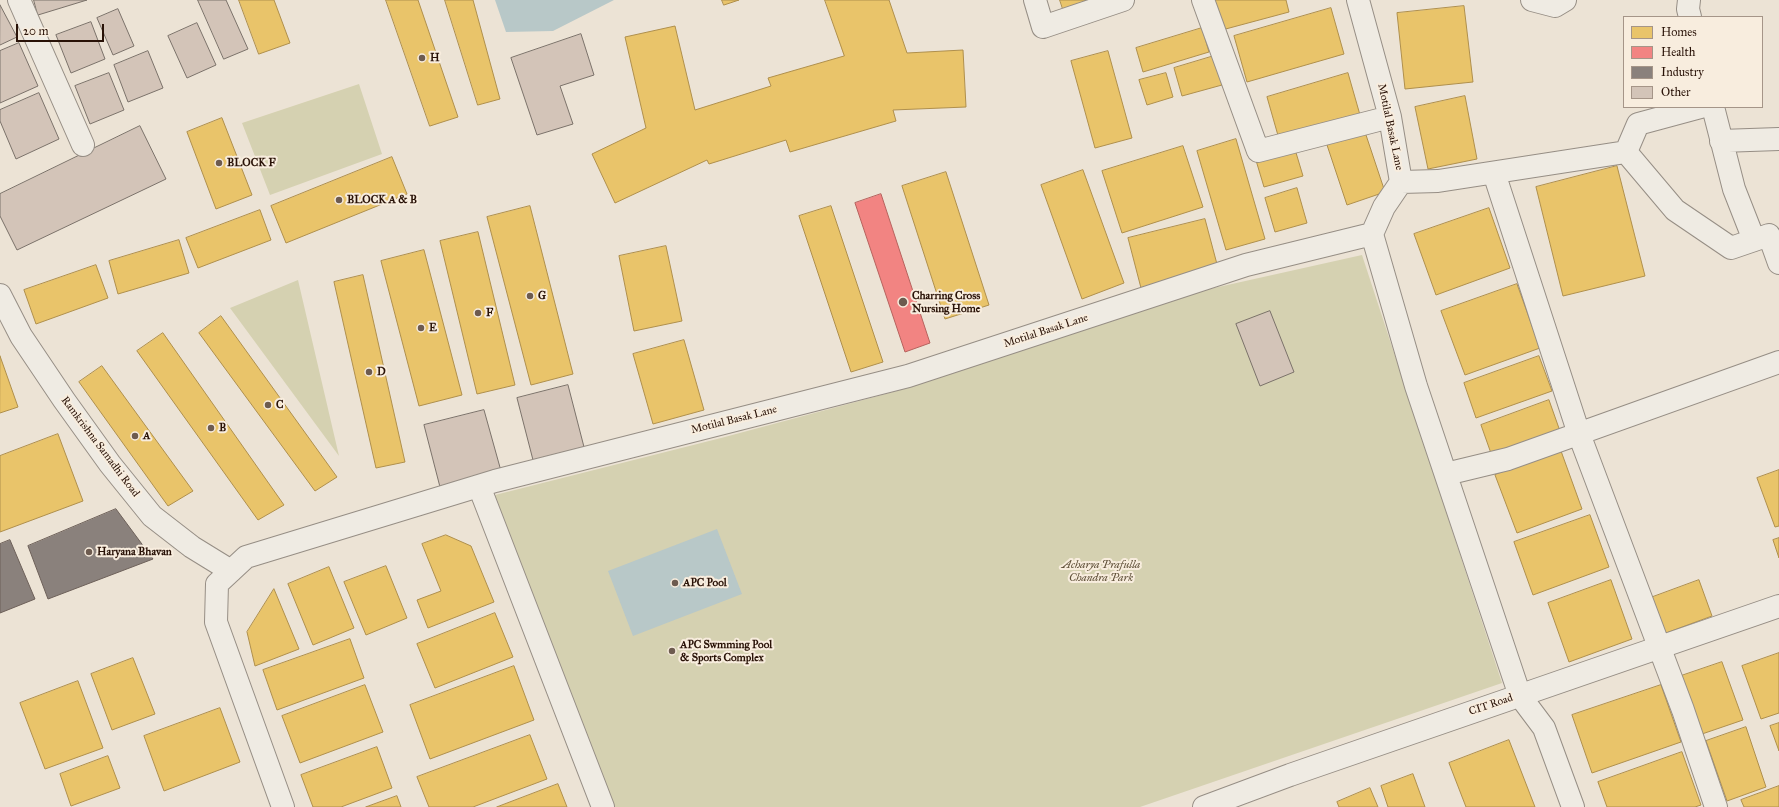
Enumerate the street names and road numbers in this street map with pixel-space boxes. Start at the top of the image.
street label: Motilal Basak Lane [1374,83,1406,171]
street label: Motilal Basak Lane [1002,311,1090,351]
street label: Ramkrishna Samadhi Road [58,394,142,500]
street label: Motilal Basak Lane [690,403,778,437]
street label: CIT Road [1467,691,1515,719]

